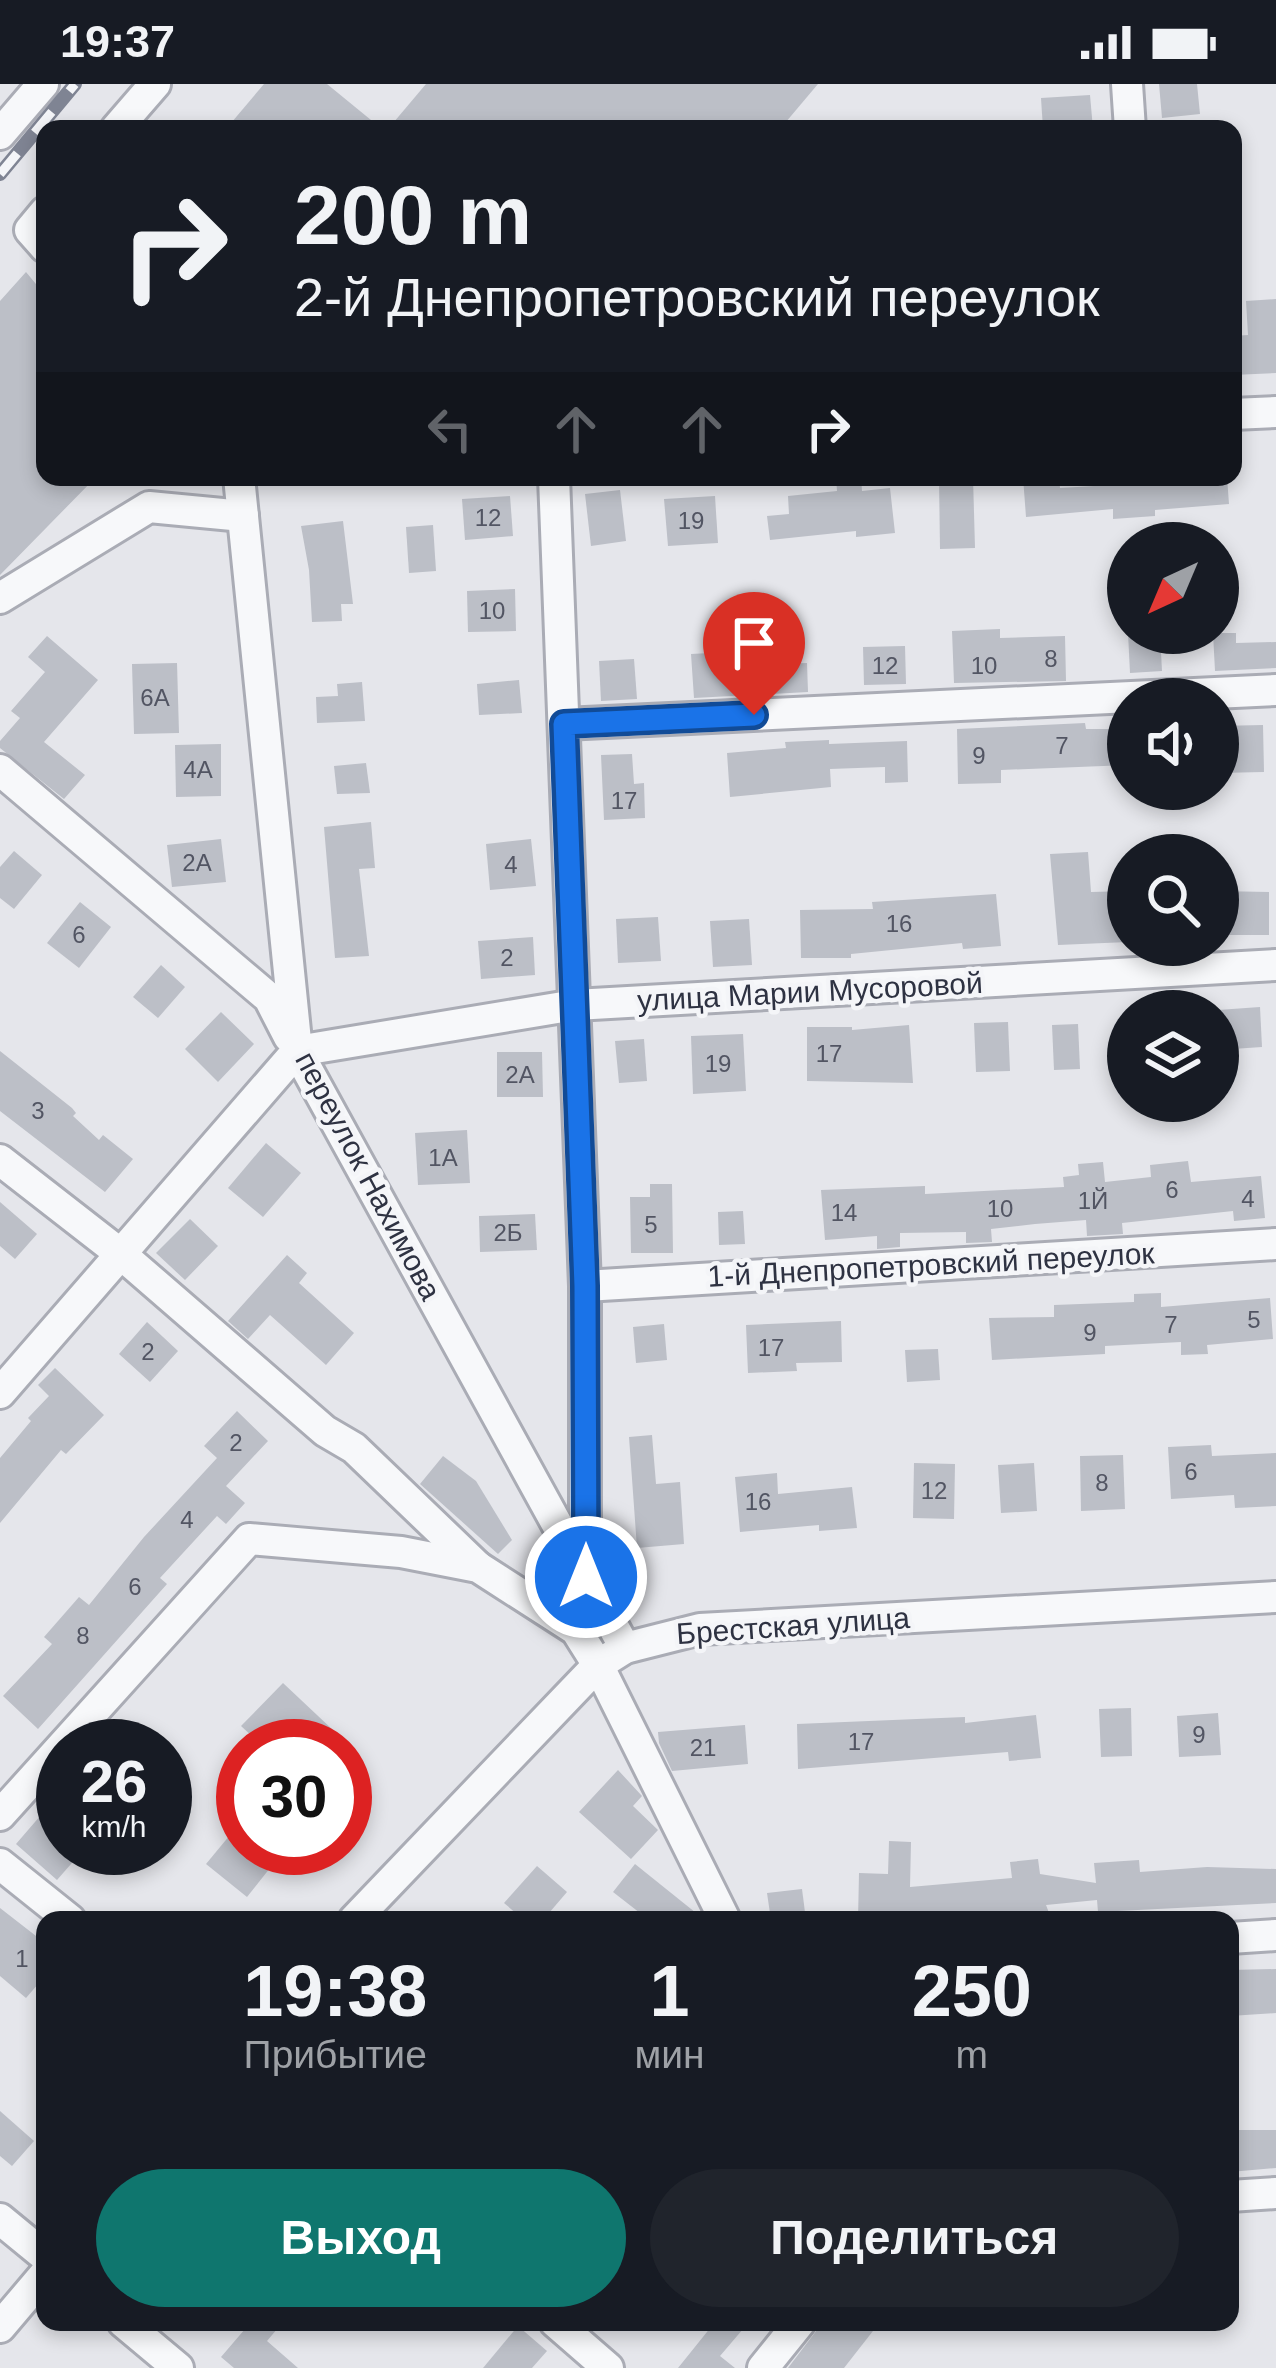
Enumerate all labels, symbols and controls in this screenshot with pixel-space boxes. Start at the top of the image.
text: 19:37 [60,16,175,67]
icon: right [96,168,252,324]
text: 200 m [294,168,532,262]
text: 2-й Днепропетровский переулок [294,267,1100,327]
icon: left [417,396,483,462]
icon: ahead [543,396,609,462]
icon: ahead [669,396,735,462]
icon: right [795,396,861,462]
house number: 12 [475,504,501,531]
house number: 19 [678,507,704,534]
north arrow [1107,522,1239,654]
map controls [1107,522,1239,1122]
pin [703,592,805,715]
house number: 10 [479,597,505,624]
icon: arrive [721,610,787,676]
house number: 8 [1044,645,1058,672]
house number: 12 [872,652,898,679]
house number: 10 [971,652,997,679]
button: sound [1107,678,1239,810]
house number: 6А [140,684,170,711]
house number: 7 [1055,732,1069,759]
house number: 9 [972,742,986,769]
house number: 4А [183,756,213,783]
house number: 17 [611,787,637,814]
button: search [1107,834,1239,966]
house number: 2А [182,849,212,876]
house number: 4 [504,851,518,878]
house number: 16 [886,910,912,937]
house number: 6 [72,921,86,948]
house number: 2 [500,944,514,971]
street label: улица Марии Мусоровой [636,966,983,1017]
button: layers [1107,990,1239,1122]
house number: 17 [816,1040,842,1067]
street label: переулок Нахимова [289,1046,448,1306]
house number: 19 [705,1050,731,1077]
house number: 2А [505,1061,535,1088]
house number: 3 [31,1097,45,1124]
house number: 1А [428,1144,458,1171]
house number: 6 [1165,1176,1179,1203]
house number: 4 [1241,1185,1255,1212]
house number: 1Й [1078,1187,1108,1214]
house number: 10 [987,1195,1013,1222]
house number: 14 [831,1199,857,1226]
house number: 5 [644,1211,658,1238]
house number: 2Б [493,1219,523,1246]
street label: 1-й Днепропетровский переулок [707,1236,1156,1293]
house number: 5 [1247,1306,1261,1333]
house number: 7 [1164,1311,1178,1338]
house number: 9 [1083,1319,1097,1346]
house number: 17 [758,1334,784,1361]
house number: 2 [141,1338,155,1365]
house number: 2 [229,1429,243,1456]
house number: 6 [1184,1458,1198,1485]
house number: 8 [1095,1469,1109,1496]
house number: 12 [921,1477,947,1504]
house number: 16 [745,1488,771,1515]
house number: 4 [180,1506,194,1533]
position arrow [523,1514,649,1640]
house number: 6 [128,1573,142,1600]
street label: Брестская улица [675,1601,911,1650]
house number: 8 [76,1622,90,1649]
speed limit sign: 30 [216,1719,372,1875]
house number: 9 [1192,1721,1206,1748]
house number: 17 [848,1728,874,1755]
house number: 21 [690,1734,716,1761]
text: 26 [81,1748,147,1815]
text: km/h [81,1810,147,1843]
house number: 1 [15,1945,29,1972]
text: 19:38 [243,1951,427,2031]
text: 1 [649,1951,690,2031]
text: 250 [912,1951,1032,2031]
text: Прибытие [244,2033,427,2076]
text: мин [634,2033,705,2076]
text: m [956,2033,988,2076]
button: Выход [96,2169,626,2307]
button: Поделиться [650,2169,1179,2307]

